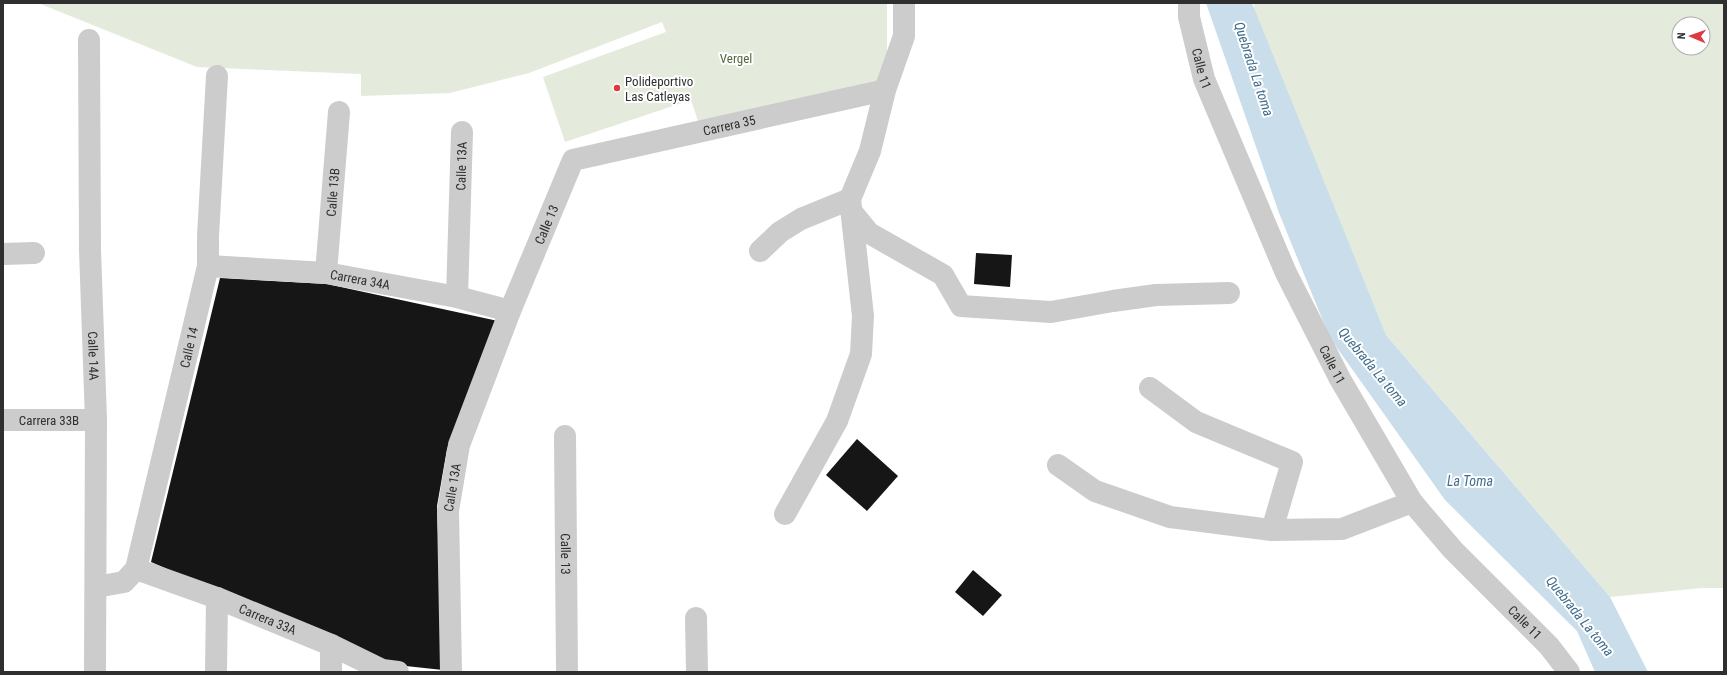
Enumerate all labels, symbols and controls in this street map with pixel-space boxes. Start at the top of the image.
north arrow [1671,16,1711,56]
water label: Quebrada La toma [1231,20,1277,118]
text: N [1675,32,1688,39]
street label: Calle 11 [1189,47,1214,91]
park label: Vergel [720,51,752,66]
place label: Polideportivo Las Catleyas [625,74,693,104]
marker: Polideportivo Las Catleyas [612,83,622,93]
street label: Carrera 35 [702,112,757,139]
street label: Calle 13A [453,141,470,191]
street label: Calle 13B [324,167,342,217]
street label: Calle 13 [532,203,561,247]
street label: Carrera 34A [329,267,392,293]
water label: Quebrada La toma [1335,324,1411,410]
street label: Calle 14 [177,325,201,369]
street label: Calle 14A [85,331,102,381]
street label: Calle 11 [1316,343,1348,387]
street label: Carrera 33B [19,413,79,428]
street label: Calle 13A [441,462,464,513]
water label: La Toma [1447,473,1493,489]
street label: Calle 13 [558,533,573,575]
water label: Quebrada La toma [1543,573,1617,659]
street label: Carrera 33A [237,601,299,638]
street label: Calle 11 [1505,602,1545,642]

